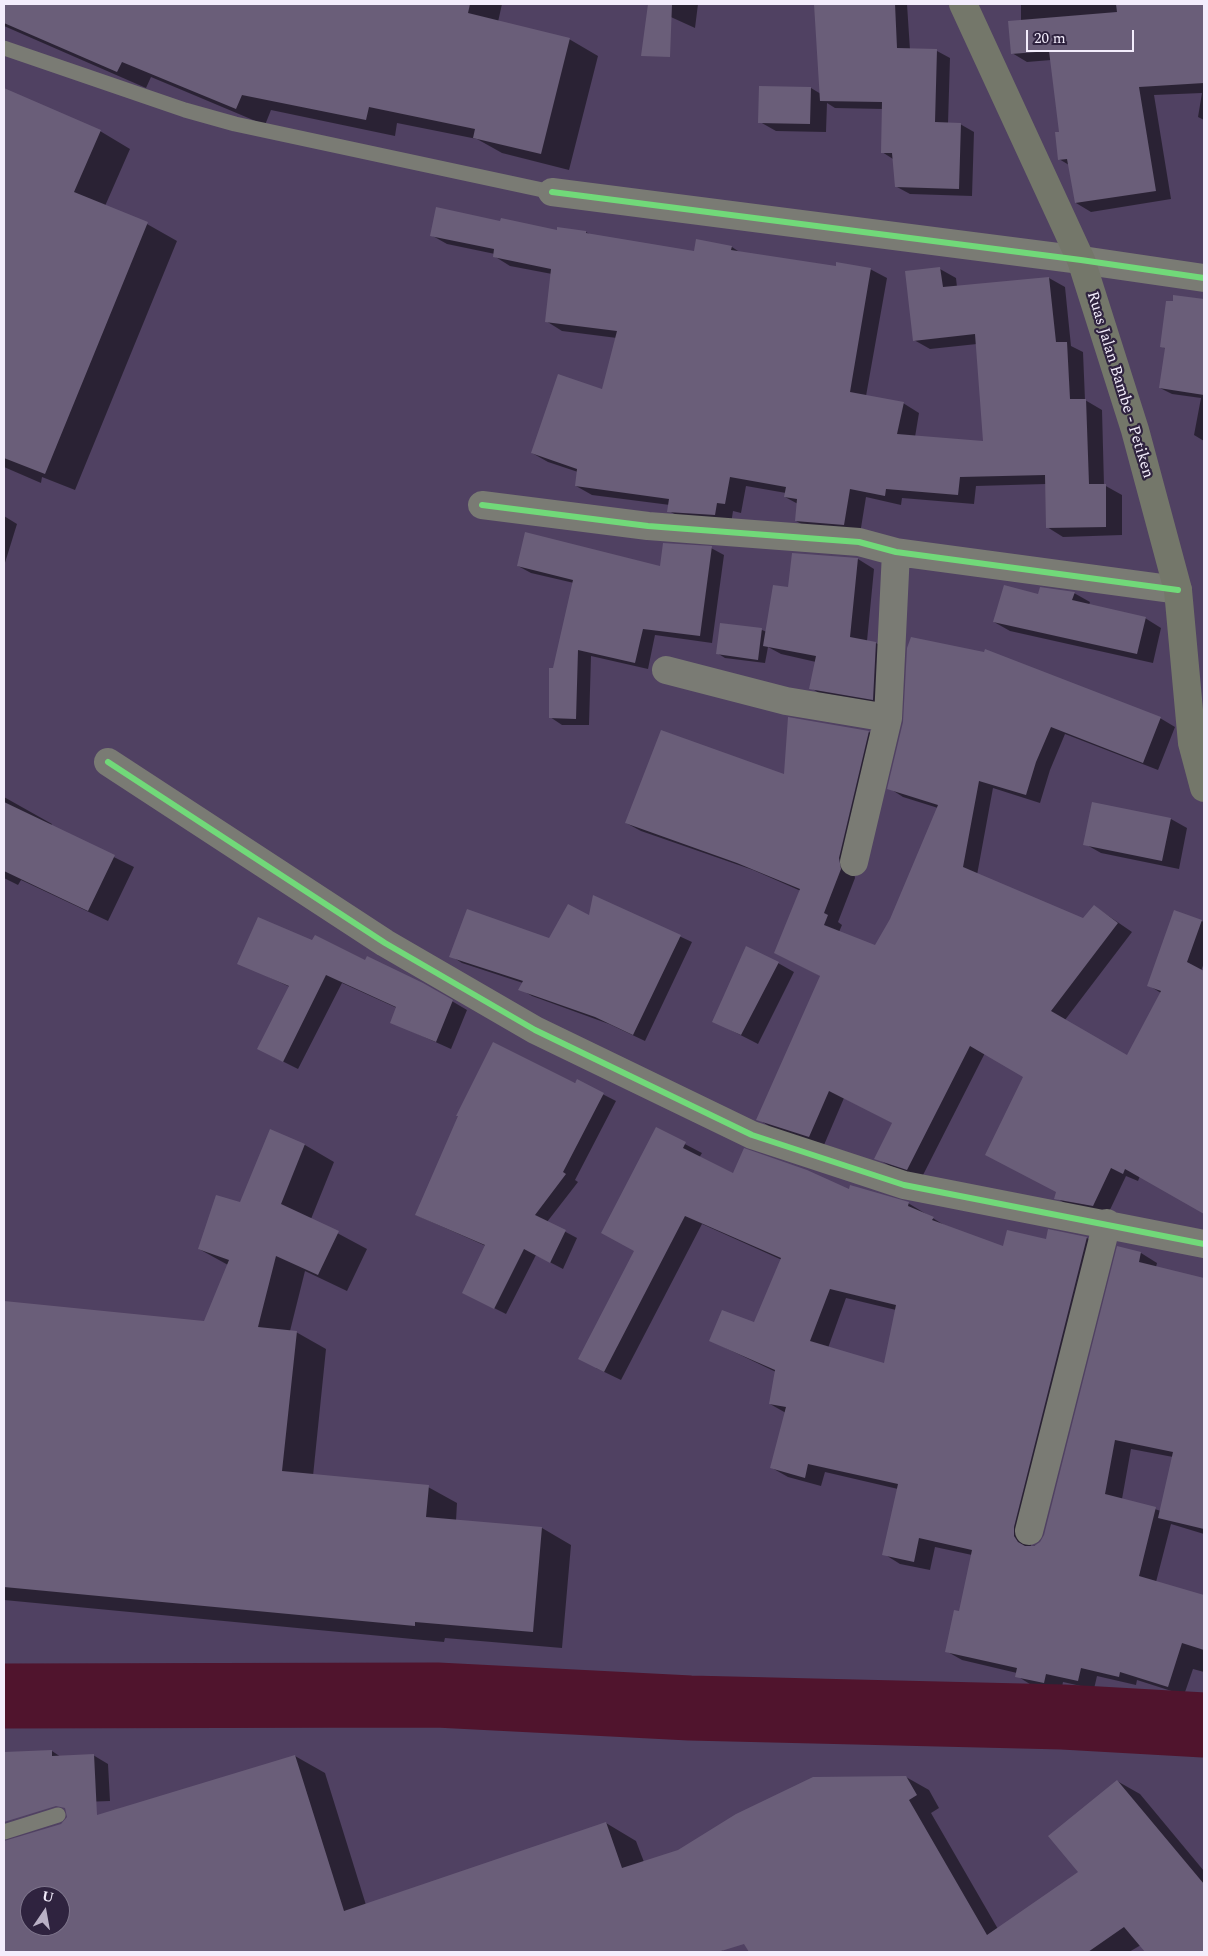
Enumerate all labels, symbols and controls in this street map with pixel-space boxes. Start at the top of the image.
scale bar [1028,20,1136,52]
text: 20 m [1034,27,1066,50]
street label: Ruas Jalan Bambe - Petiken [1081,289,1157,481]
text: U [40,1885,56,1908]
north arrow [20,1886,70,1936]

